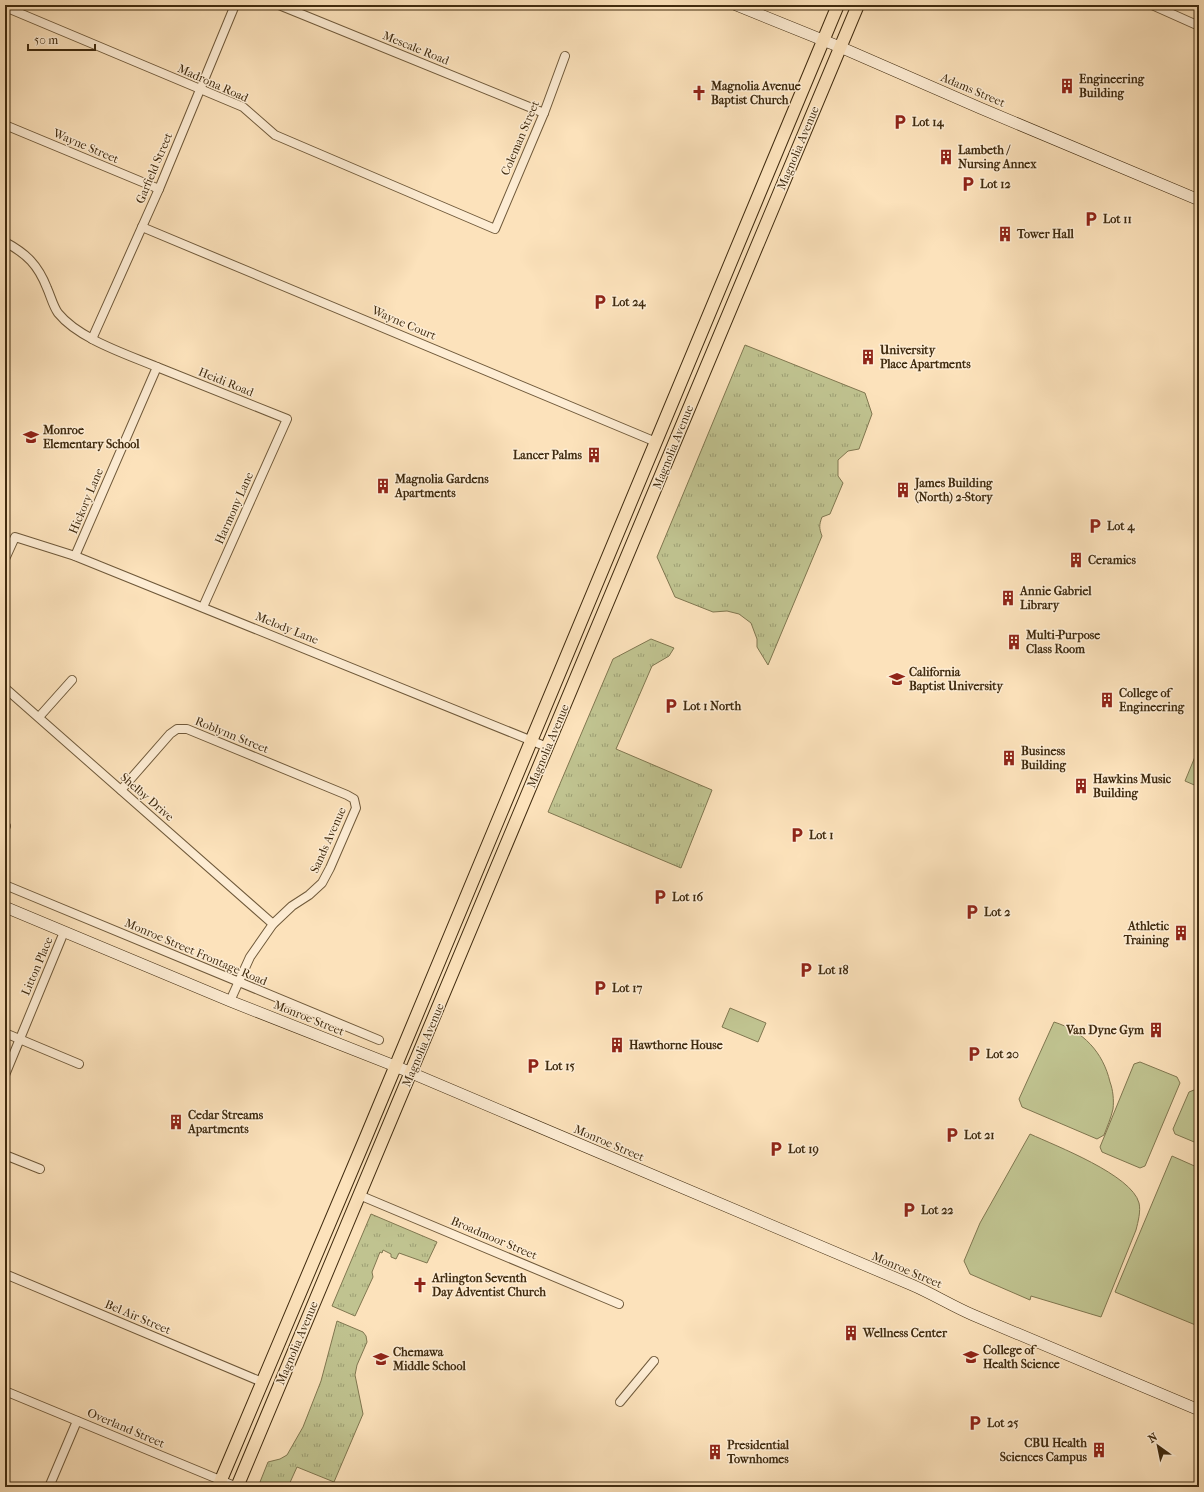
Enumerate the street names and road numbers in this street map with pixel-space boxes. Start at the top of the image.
street label: Mescale Road [381,28,452,68]
street label: Madrona Road [175,61,251,105]
street label: Adams Street [938,70,1008,110]
street label: Coleman Street [498,98,542,178]
street label: Magnolia Avenue [774,104,822,192]
street label: Wayne Street [50,126,121,166]
street label: Garfield Street [133,130,176,206]
street label: Wayne Court [369,303,439,343]
street label: Heidi Road [196,365,256,400]
street label: Magnolia Avenue [650,403,696,491]
street label: Hickory Lane [66,466,106,536]
street label: Harmony Lane [212,470,256,546]
street label: Melody Lane [253,609,321,647]
street label: Magnolia Avenue [524,702,572,790]
street label: Roblynn Street [193,714,272,756]
street label: Shelby Drive [117,770,177,824]
street label: Sands Avenue [307,805,349,875]
street label: Monroe Street Frontage Road [123,916,270,989]
street label: Litton Place [18,935,56,997]
street label: Monroe Street [272,997,347,1039]
street label: Magnolia Avenue [399,1001,447,1089]
street label: Monroe Street [572,1122,647,1164]
street label: Broadmoor Street [449,1214,540,1263]
street label: Monroe Street [870,1249,945,1291]
street label: Bel Air Street [103,1297,174,1337]
street label: Magnolia Avenue [273,1299,321,1387]
street label: Overland Street [85,1405,167,1451]

